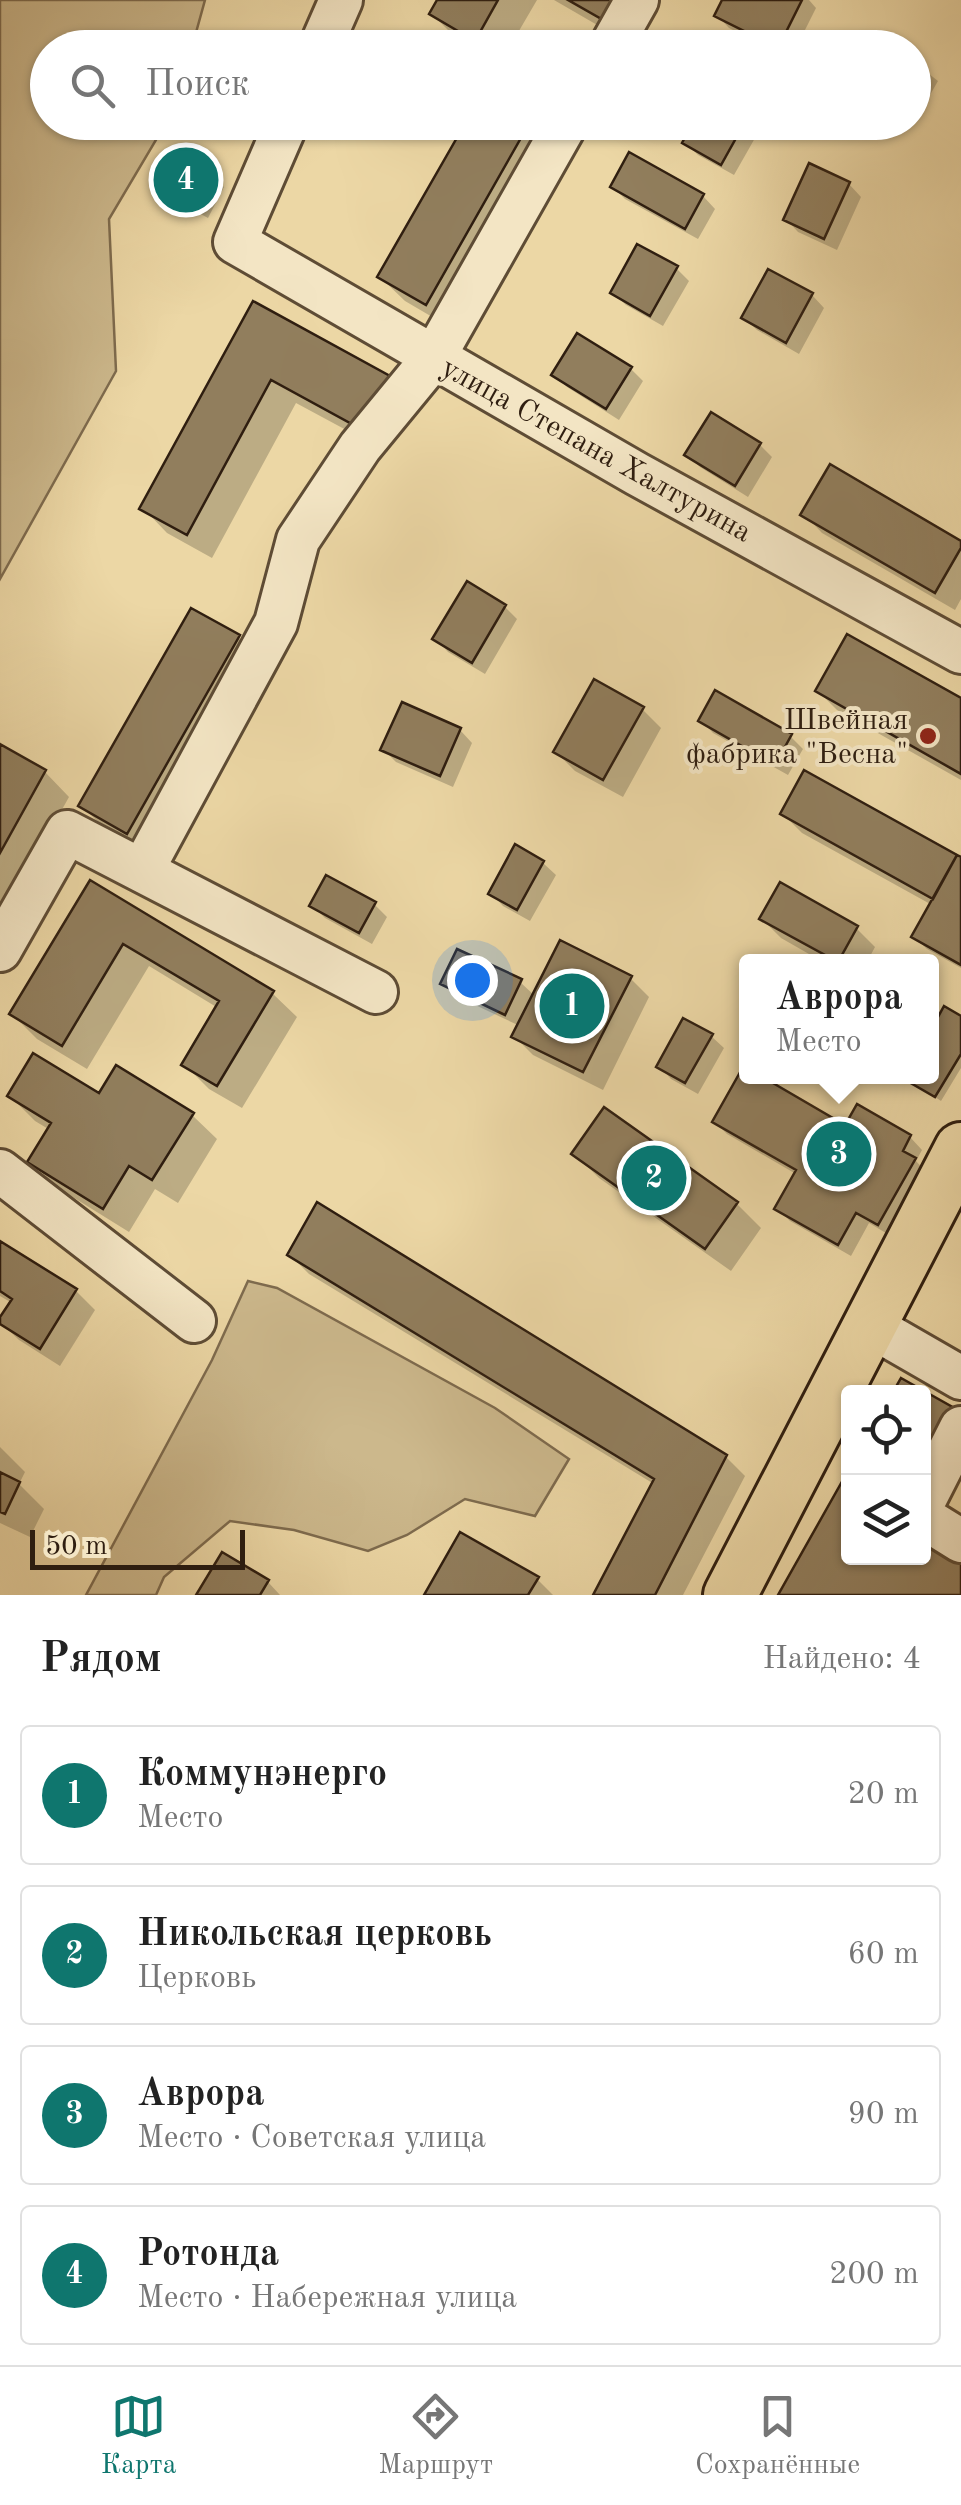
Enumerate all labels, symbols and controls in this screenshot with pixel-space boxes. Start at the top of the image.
search box [30,30,931,140]
icon: search [65,58,120,113]
text: Поиск [145,66,250,104]
pin: 4 [154,142,218,218]
street label: улица Степана Халтурина [436,353,756,549]
place label: Швейная фабрика "Весна" [686,706,908,770]
marker: Швейная фабрика "Весна" [917,725,939,747]
popup [739,954,939,1084]
your location [447,955,498,1006]
pin: 1 [540,968,604,1044]
text: Аврора [775,980,903,1018]
text: Место [775,1027,862,1059]
pin: 3 [806,1116,872,1192]
pin: 2 [622,1140,686,1216]
map controls [841,1385,931,1565]
button: locate [841,1385,931,1475]
button: layers [841,1475,931,1565]
scale bar [30,1525,245,1570]
text: 50 m [45,1533,108,1561]
text: Рядом [40,1639,162,1681]
text: Найдено: 4 [762,1644,921,1676]
text: Коммунэнерго [137,1756,387,1794]
text: 1 [65,1779,84,1811]
text: 20 m [848,1779,919,1811]
text: Место [137,1803,223,1835]
text: Никольская церковь [137,1916,492,1954]
text: 2 [65,1939,84,1971]
text: 60 m [848,1939,919,1971]
text: Церковь [137,1963,256,1995]
text: Аврора [137,2076,264,2114]
text: 3 [65,2099,84,2131]
text: 90 m [848,2099,919,2131]
text: Место · Советская улица [137,2123,486,2155]
text: Ротонда [137,2236,279,2274]
text: 4 [65,2259,84,2291]
text: 200 m [829,2259,919,2291]
text: Место · Набережная улица [137,2283,517,2315]
tab: Карта [101,2389,177,2484]
tab: Маршрут [378,2389,493,2484]
tab: Сохранённые [695,2389,860,2484]

